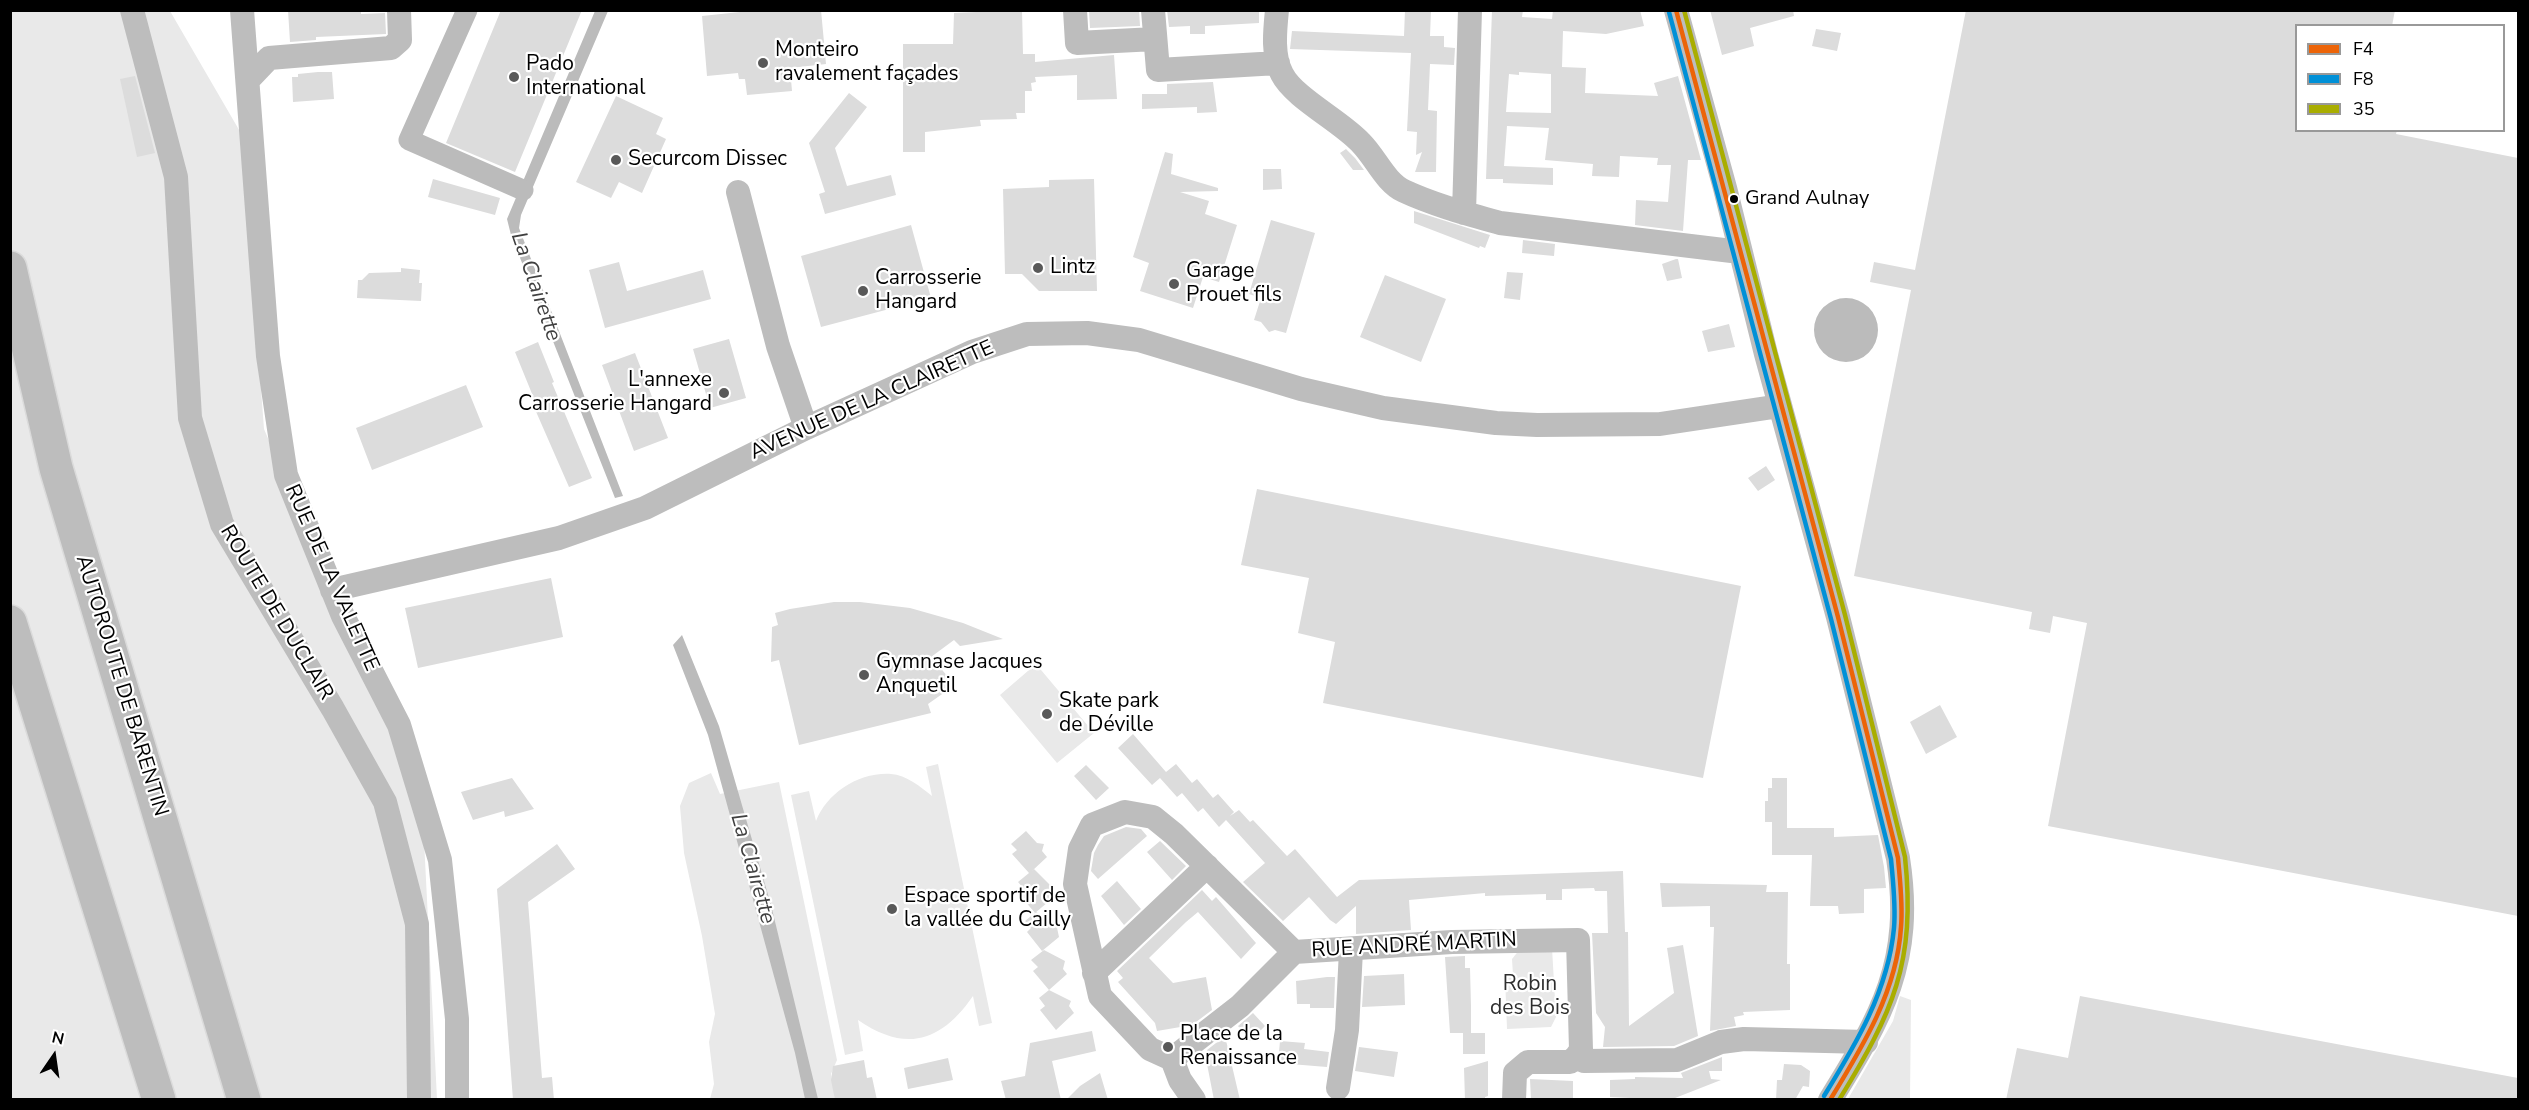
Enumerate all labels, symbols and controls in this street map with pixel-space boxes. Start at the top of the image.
legend [2295,24,2505,132]
text: F4 [2353,37,2374,61]
place label: Monteiro ravalement façades [775,38,959,88]
place label: Pado International [526,52,645,102]
marker: Monteiro ravalement façades [756,56,770,70]
text: F8 [2353,67,2374,91]
marker: Pado International [507,70,521,84]
text: 35 [2353,97,2375,121]
place label: Securcom Dissec [628,147,787,173]
marker: Securcom Dissec [609,153,623,167]
place label: Grand Aulnay [1745,187,1869,211]
marker: Grand Aulnay [1728,193,1740,205]
water label: La Clairette [504,229,566,345]
place label: Lintz [1050,255,1095,281]
place label: Garage Prouet fils [1186,259,1282,309]
marker: Lintz [1031,261,1045,275]
place label: Carrosserie Hangard [875,266,981,316]
marker: Garage Prouet fils [1167,277,1181,291]
marker: Carrosserie Hangard [856,284,870,298]
street label: AVENUE DE LA CLAIRETTE [746,336,998,466]
place label: L'annexe Carrosserie Hangard [518,368,712,418]
marker: L'annexe Carrosserie Hangard [717,386,731,400]
street label: RUE DE LA VALETTE [278,481,384,675]
street label: ROUTE DE DUCLAIR [214,521,338,705]
street label: AUTOROUTE DE BARENTIN [69,552,173,820]
place label: Gymnase Jacques Anquetil [876,650,1042,700]
marker: Gymnase Jacques Anquetil [857,668,871,682]
place label: Skate park de Déville [1059,689,1159,739]
marker: Skate park de Déville [1040,707,1054,721]
water label: La Clairette [724,811,780,927]
place label: Espace sportif de la vallée du Cailly [904,884,1071,934]
marker: Espace sportif de la vallée du Cailly [885,902,899,916]
street label: RUE ANDRÉ MARTIN [1311,928,1517,964]
park label: Robin des Bois [1490,972,1570,1022]
place label: Place de la Renaissance [1180,1022,1297,1072]
north arrow [24,1026,84,1086]
text: N [50,1026,66,1051]
marker: Place de la Renaissance [1161,1040,1175,1054]

